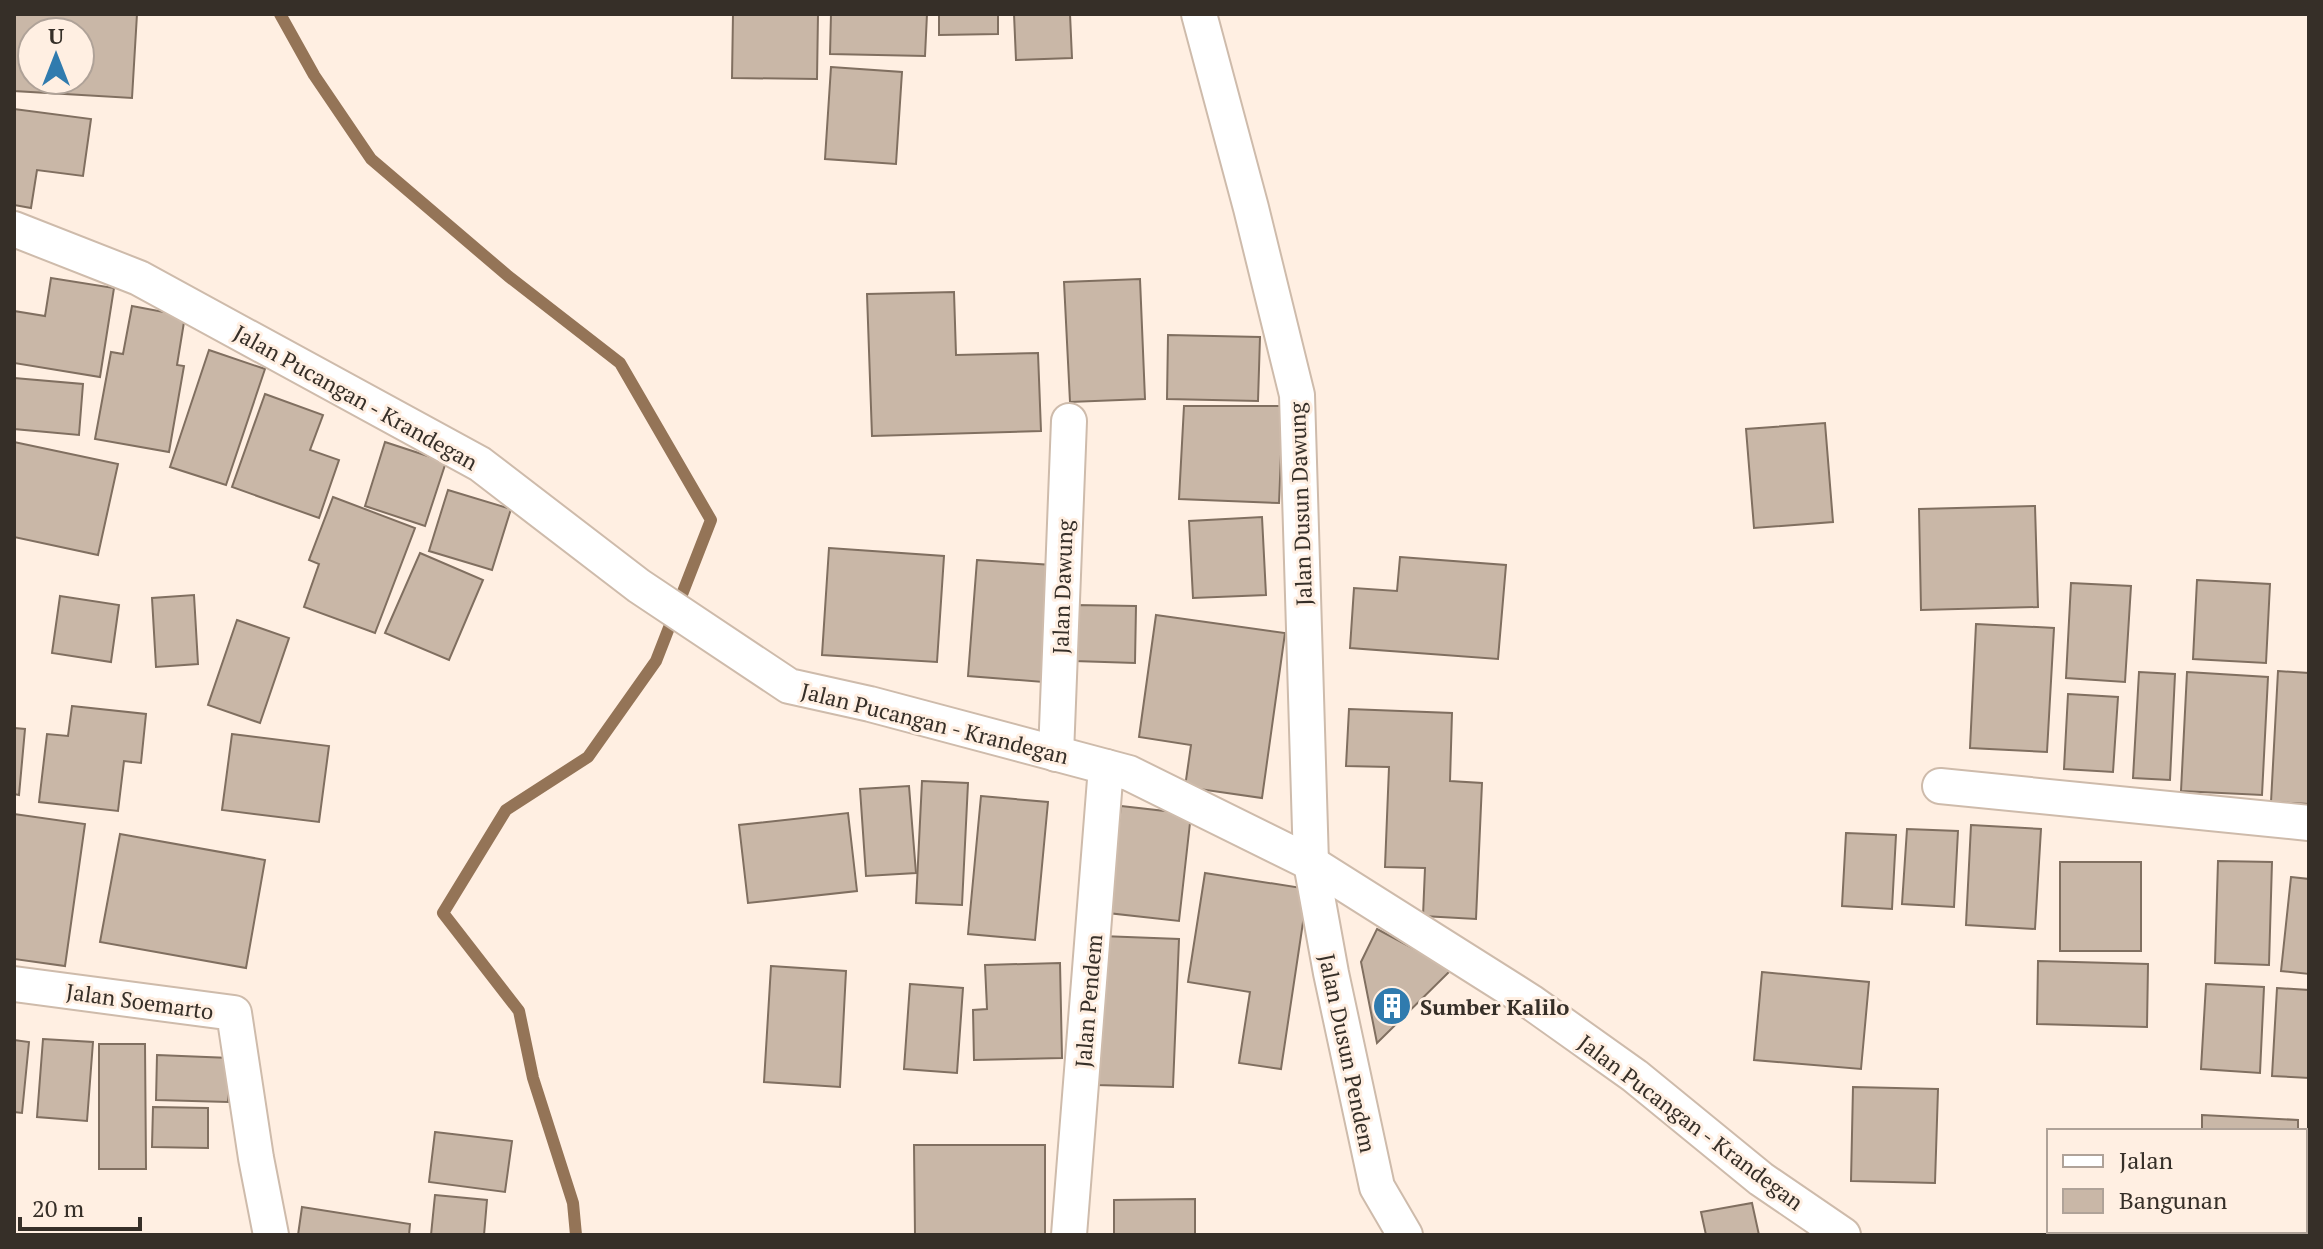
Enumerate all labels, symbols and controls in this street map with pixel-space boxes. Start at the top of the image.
north arrow [16,16,96,96]
text: U [48,21,64,50]
street label: Jalan Pucangan - Krandegan [229,318,483,476]
street label: Jalan Dusun Dawung [1282,401,1318,606]
street label: Jalan Dawung [1045,519,1079,655]
street label: Jalan Pucangan - Krandegan [798,676,1072,770]
street label: Jalan Pendem [1068,933,1108,1069]
street label: Jalan Dusun Pendem [1313,951,1383,1155]
street label: Jalan Soemarto [64,976,216,1026]
building icon: Sumber Kalilo [1371,985,1413,1027]
place label: Sumber Kalilo [1420,992,1569,1021]
street label: Jalan Pucangan - Krandegan [1573,1028,1809,1216]
legend [2047,1129,2307,1233]
text: Jalan [2119,1144,2173,1176]
scale bar [20,1181,140,1231]
text: Bangunan [2119,1184,2227,1216]
text: 20 m [32,1192,84,1224]

